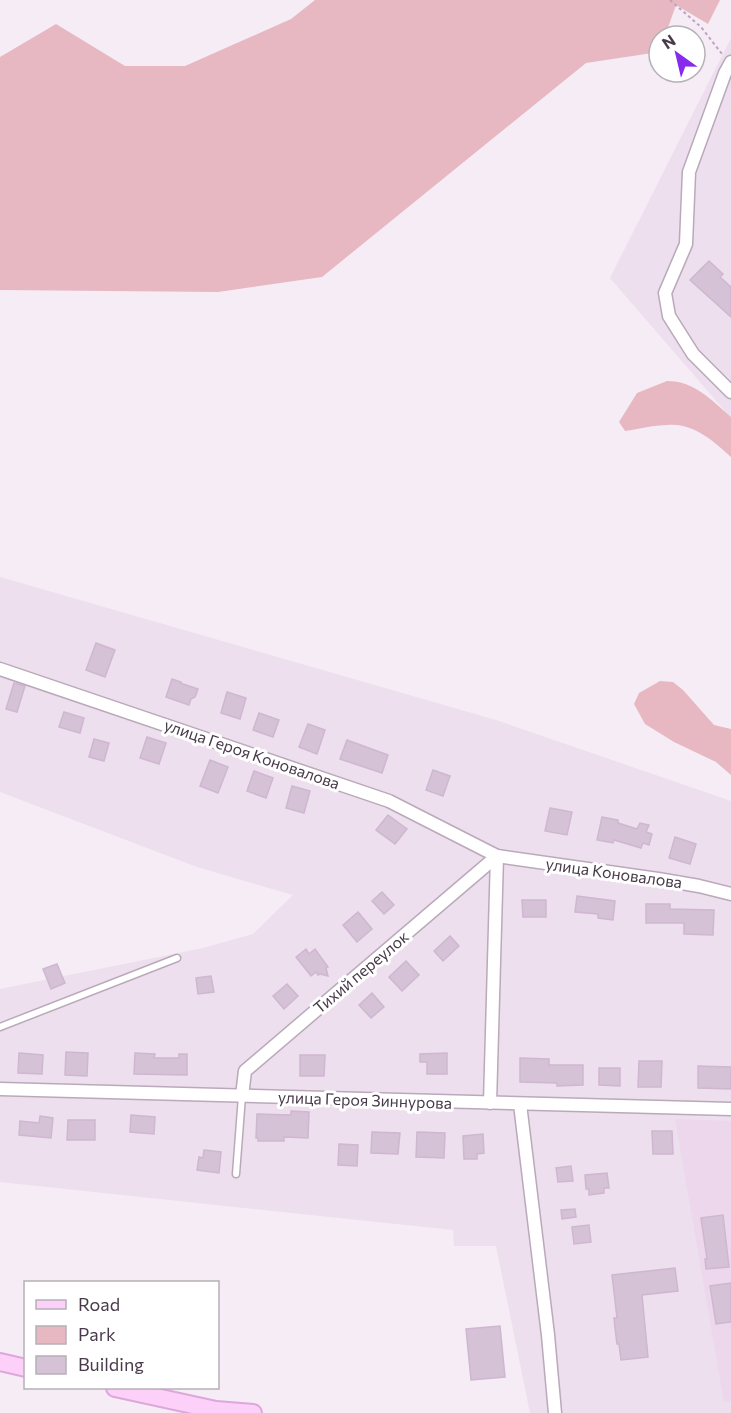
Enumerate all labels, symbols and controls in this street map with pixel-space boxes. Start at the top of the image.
north arrow [647,24,707,84]
text: N [658,30,679,52]
street label: улица Героя Коновалова [162,715,342,793]
street label: улица Коновалова [545,854,684,891]
street label: Тихий переулок [309,926,412,1017]
street label: улица Героя Зиннурова [278,1087,452,1112]
legend [24,1281,219,1389]
text: Road [78,1293,120,1315]
text: Park [78,1323,116,1345]
text: Building [78,1353,144,1375]

